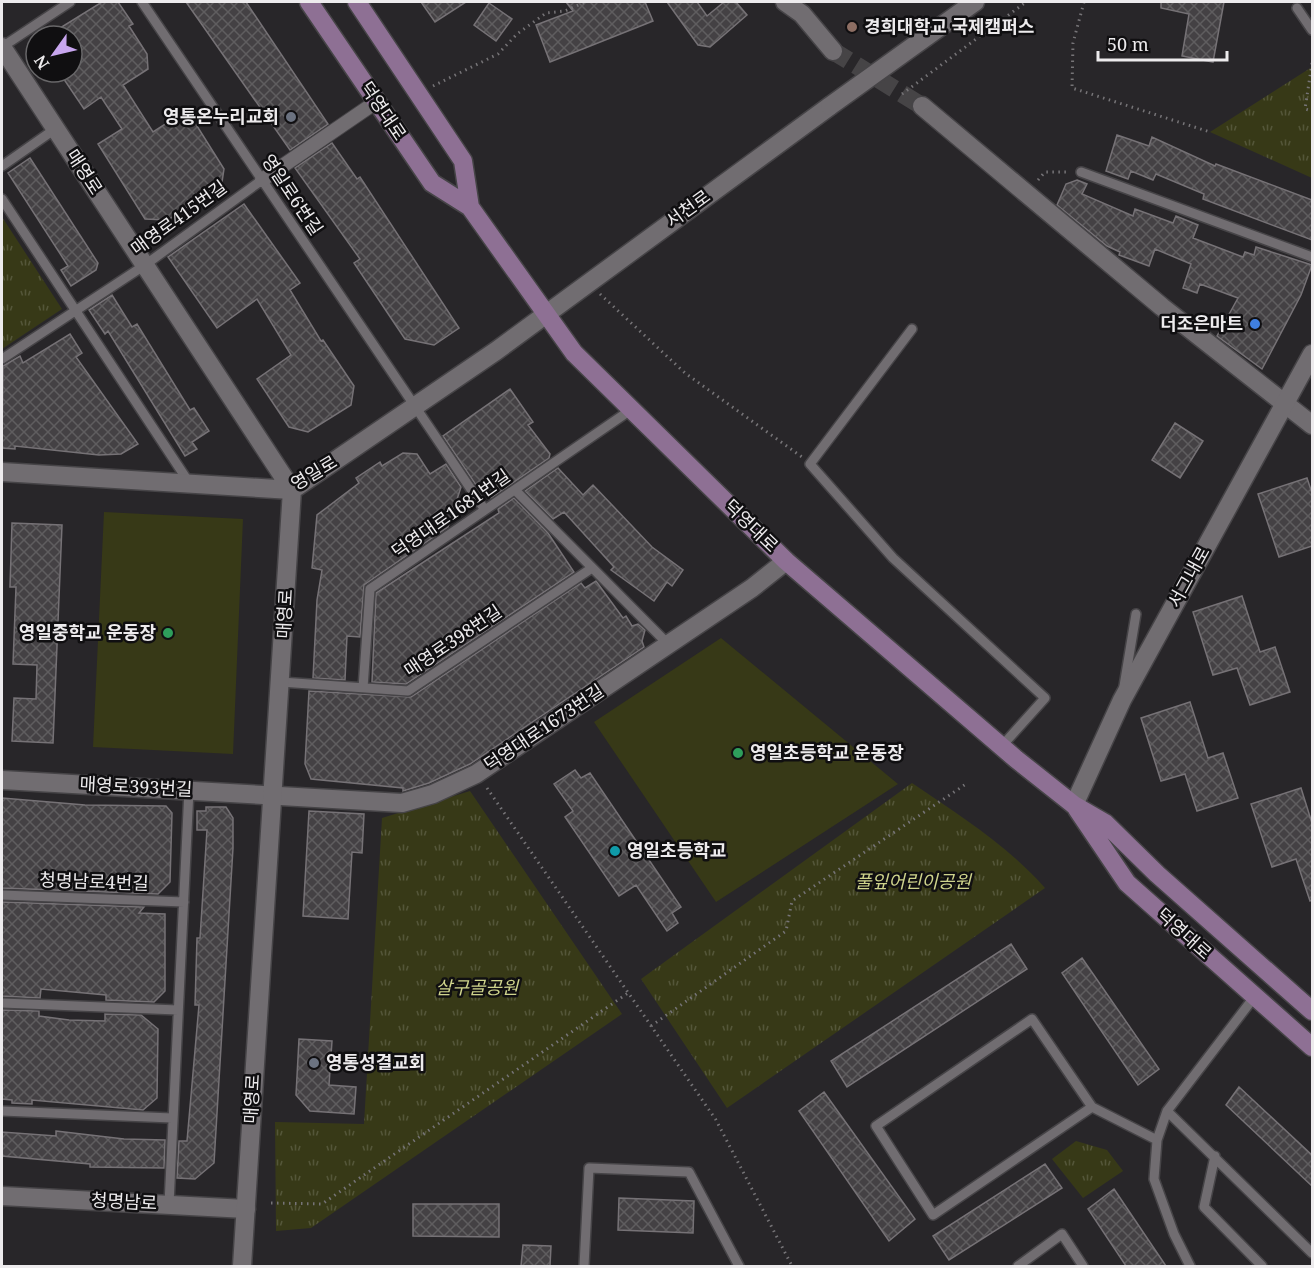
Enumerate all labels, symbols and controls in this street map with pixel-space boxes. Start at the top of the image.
place label: 경희대학교 국제캠퍼스 [864,14,1034,38]
marker: 경희대학교 국제캠퍼스 [845,20,859,34]
north arrow [24,24,84,84]
scale bar [1098,24,1227,62]
text: 50 m [1107,32,1149,56]
text: N [29,51,54,74]
street label: 덕영대로 [355,76,412,145]
place label: 영통온누리교회 [163,104,279,128]
marker: 영통온누리교회 [284,110,298,124]
street label: 매영로 [61,144,108,199]
street label: 영일로6번길 [257,149,329,240]
street label: 매영로415번길 [126,174,231,260]
street label: 서천로 [660,184,715,233]
place label: 더조은마트 [1160,311,1243,335]
marker: 더조은마트 [1248,317,1262,331]
street label: 영일로 [286,449,341,495]
street label: 덕영대로1681번길 [386,463,514,563]
street label: 덕영대로 [720,494,784,557]
street label: 서그내로 [1162,542,1215,611]
street label: 매영로 [271,589,297,639]
street label: 매영로398번길 [399,599,506,682]
place label: 영일중학교 운동장 [19,620,156,644]
marker: 영일중학교 운동장 [161,626,175,640]
street label: 덕영대로1673번길 [479,678,608,776]
place label: 영일초등학교 운동장 [750,740,904,764]
marker: 영일초등학교 운동장 [731,746,745,760]
street label: 매영로393번길 [79,771,193,801]
place label: 영일초등학교 [627,838,726,862]
marker: 영일초등학교 [608,844,622,858]
street label: 청명남로4번길 [39,867,149,895]
park label: 풀잎어린이공원 [855,869,972,893]
street label: 덕영대로 [1152,902,1217,964]
park label: 살구골공원 [436,975,520,999]
place label: 영통성결교회 [326,1050,425,1074]
marker: 영통성결교회 [307,1056,321,1070]
street label: 매영로 [238,1074,264,1124]
street label: 청명남로 [90,1187,158,1215]

